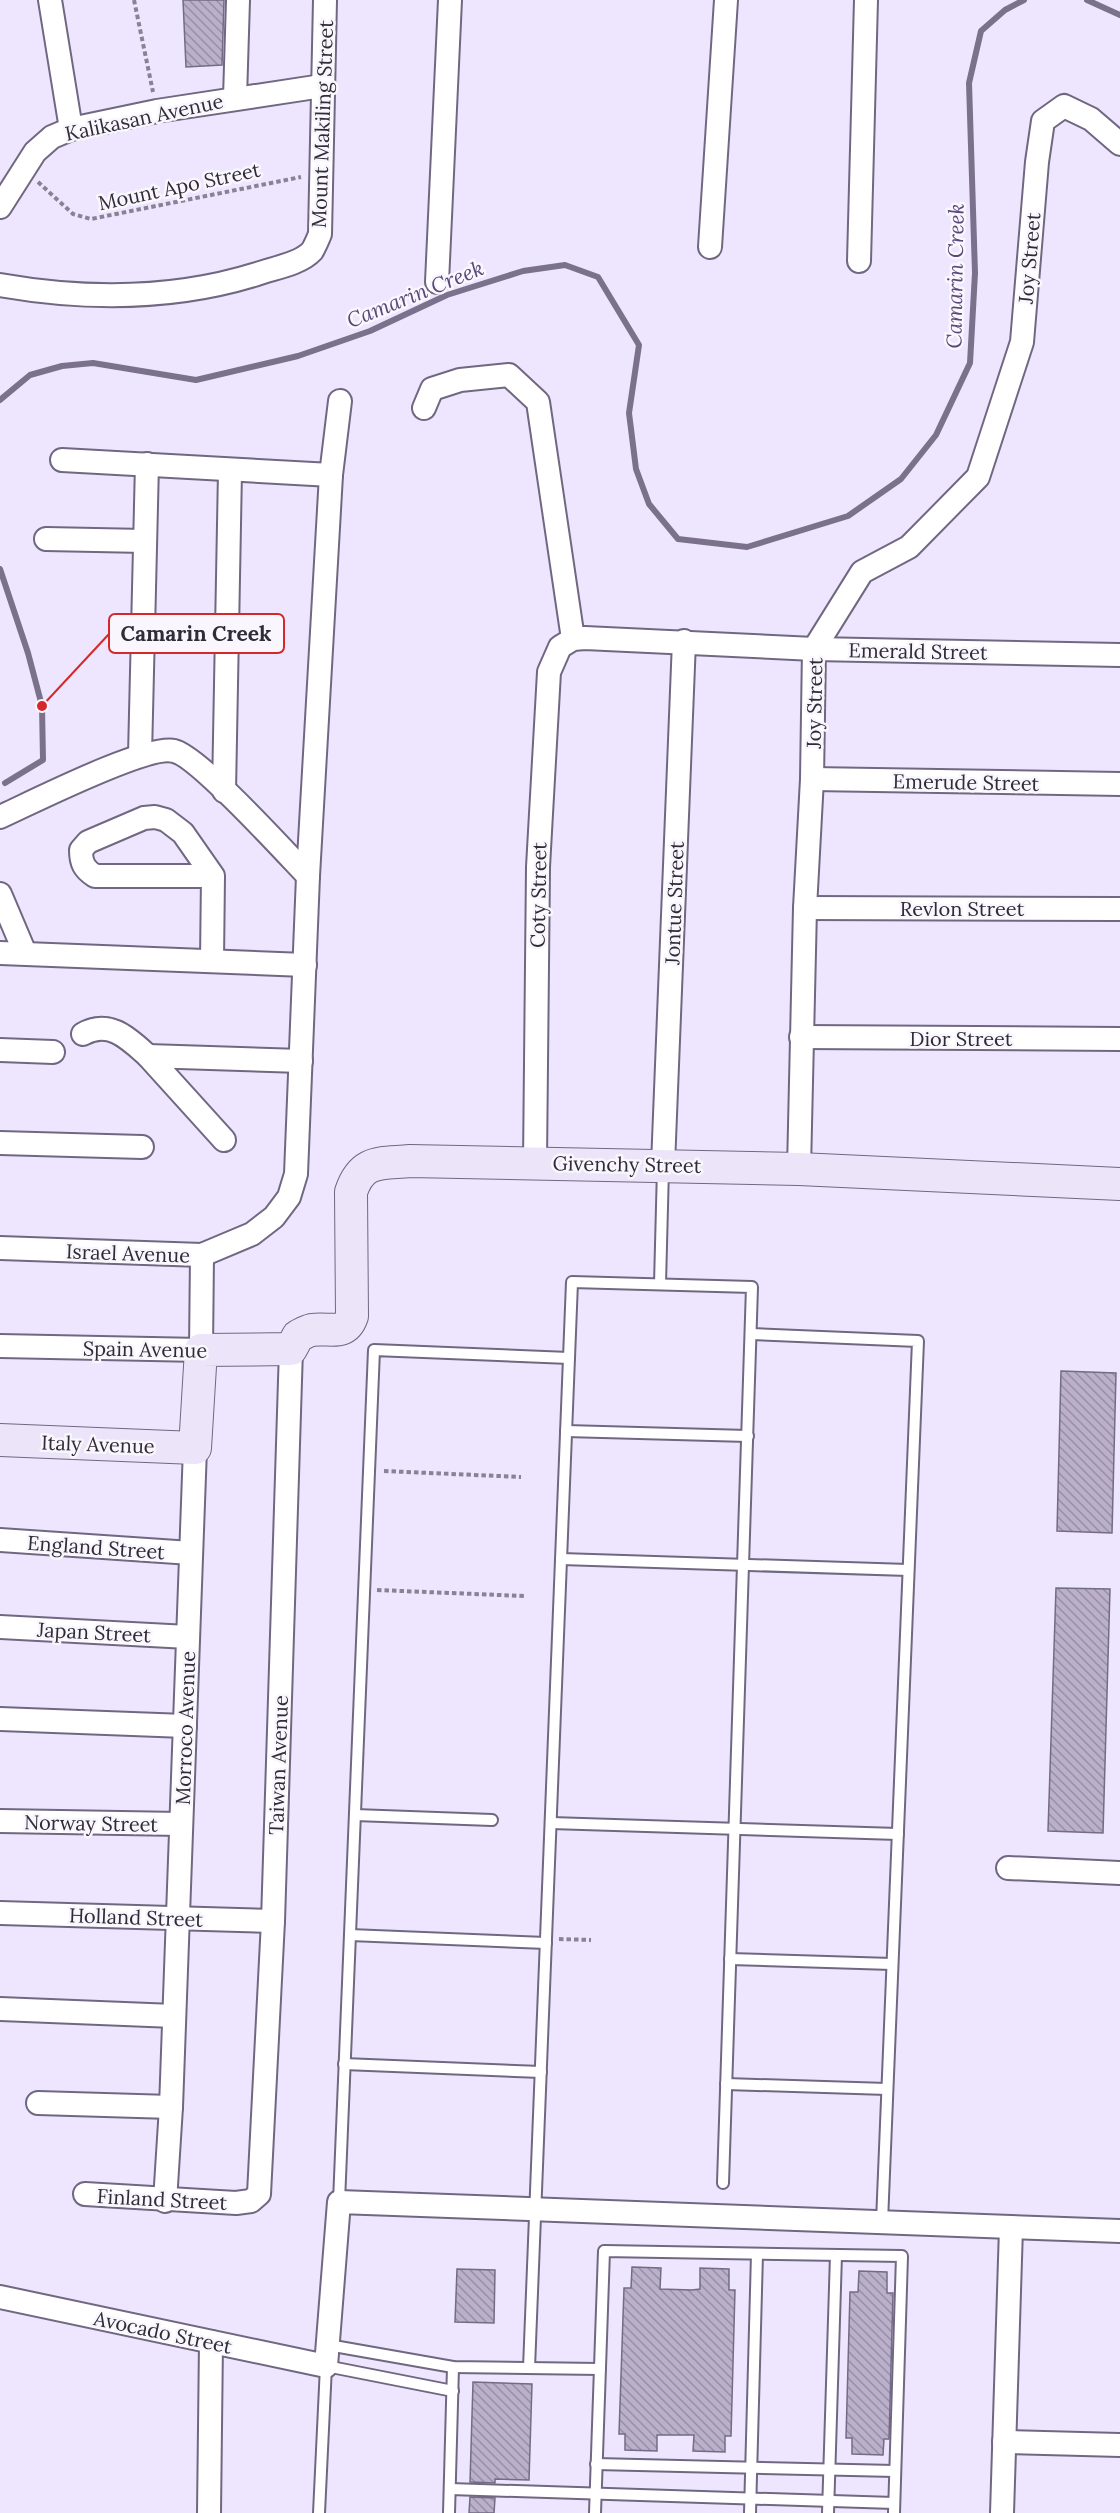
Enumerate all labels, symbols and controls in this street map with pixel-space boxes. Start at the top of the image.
street label: Mount Makiling Street [306,19,338,228]
street label: Kalikasan Avenue [63,88,225,146]
street label: Mount Apo Street [96,157,263,215]
water label: Camarin Creek [940,203,970,349]
street label: Joy Street [1012,211,1045,306]
water label: Camarin Creek [343,254,487,334]
callout: Camarin Creek [109,614,284,653]
text: Camarin Creek [120,620,272,647]
street label: Emerald Street [848,637,988,665]
street label: Joy Street [801,657,827,750]
street label: Emerude Street [893,768,1040,796]
street label: Jontue Street [659,841,689,966]
street label: Coty Street [525,842,551,948]
street label: Revlon Street [900,896,1025,921]
street label: Dior Street [910,1026,1013,1051]
street label: Givenchy Street [552,1150,702,1178]
street label: Israel Avenue [66,1238,191,1268]
street label: Spain Avenue [83,1335,208,1363]
street label: Italy Avenue [41,1430,155,1458]
street label: England Street [26,1530,166,1564]
street label: Japan Street [36,1616,152,1647]
street label: Morroco Avenue [170,1650,200,1805]
street label: Taiwan Avenue [263,1695,293,1835]
street label: Norway Street [24,1809,158,1837]
street label: Holland Street [69,1902,204,1932]
street label: Finland Street [96,2183,228,2215]
street label: Avocado Street [91,2305,234,2359]

